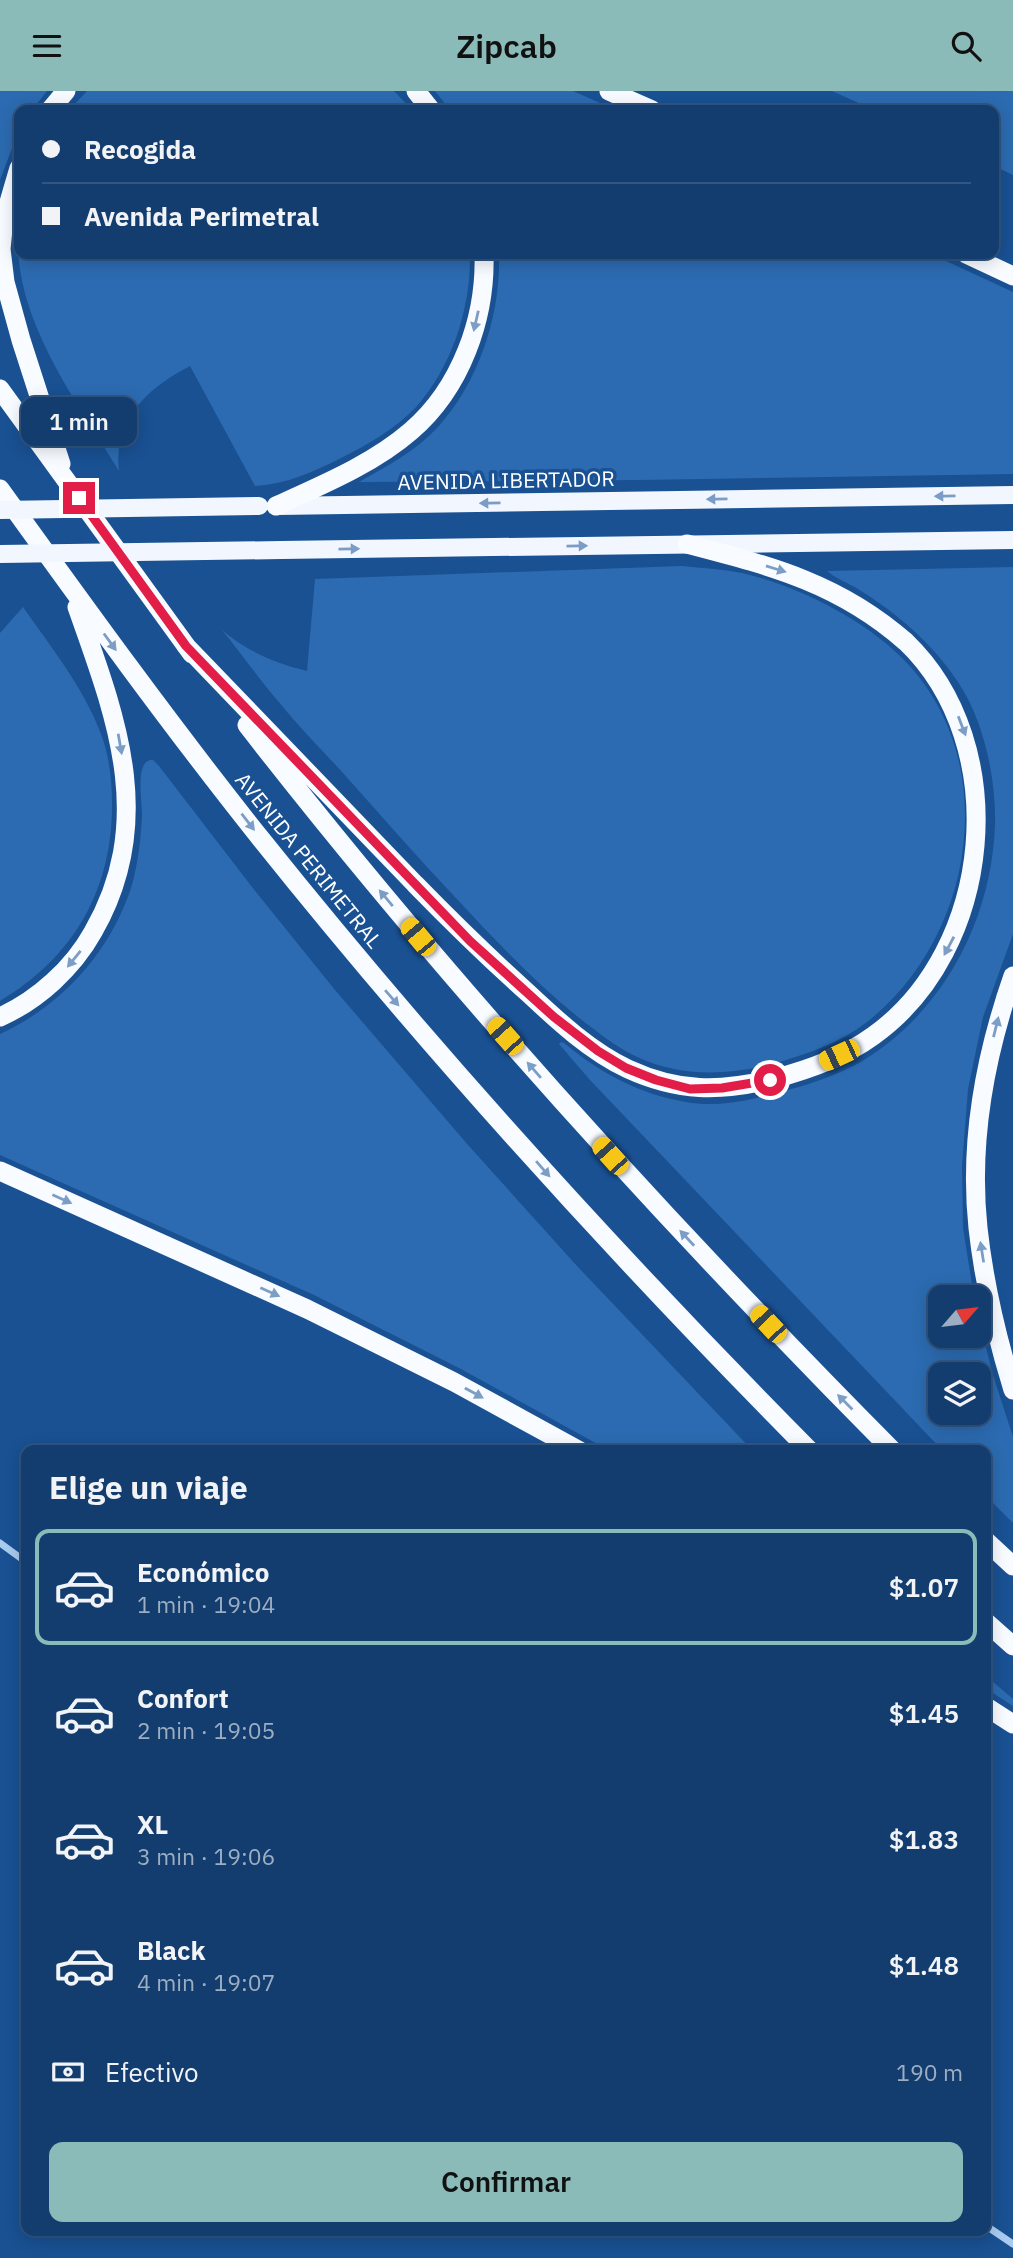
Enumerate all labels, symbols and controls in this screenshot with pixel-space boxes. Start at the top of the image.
text: Zipcab [456,25,557,67]
icon: menu [28,27,66,65]
icon: search [947,27,985,65]
text: Recogida [84,132,196,166]
text: Avenida Perimetral [84,199,319,233]
one-way arrow [471,310,482,332]
callout: 1 min [21,397,137,445]
text: 1 min [49,406,109,436]
street label: AVENIDA LIBERTADOR [397,464,615,496]
route end [63,482,95,514]
one-way arrow [934,490,956,502]
one-way arrow [706,494,728,505]
one-way arrow [479,497,501,508]
one-way arrow [566,540,588,552]
one-way arrow [338,543,360,555]
one-way arrow [766,564,787,574]
one-way arrow [103,632,117,651]
one-way arrow [957,715,968,736]
one-way arrow [115,733,126,755]
street label: AVENIDA PERIMETRAL [229,766,389,954]
one-way arrow [240,813,255,831]
one-way arrow [379,889,394,906]
car [397,914,440,960]
one-way arrow [944,936,955,956]
one-way arrow [67,950,82,967]
one-way arrow [384,990,399,1007]
car [484,1013,527,1059]
one-way arrow [991,1016,1002,1038]
car [816,1037,863,1073]
one-way arrow [526,1061,542,1079]
route start [754,1064,786,1096]
car [589,1133,632,1179]
one-way arrow [534,1160,550,1177]
one-way arrow [52,1193,72,1205]
one-way arrow [680,1230,696,1247]
one-way arrow [976,1241,987,1263]
north arrow [928,1285,990,1347]
map controls [928,1285,991,1425]
one-way arrow [260,1286,280,1298]
car [746,1301,791,1347]
button: layers [928,1362,991,1425]
one-way arrow [464,1387,483,1399]
one-way arrow [837,1395,854,1411]
text: Elige un viaje [49,1466,248,1508]
text: Económico [137,1555,269,1589]
icon: car [53,1556,116,1619]
text: $1.07 [889,1570,959,1604]
text: 1 min · 19:04 [137,1589,275,1619]
text: Confort [137,1681,229,1715]
icon: car [53,1682,116,1745]
text: $1.45 [889,1696,959,1730]
text: 2 min · 19:05 [137,1715,275,1745]
text: XL [137,1807,168,1841]
icon: car [53,1808,116,1871]
text: $1.83 [889,1822,959,1856]
text: 3 min · 19:06 [137,1841,275,1871]
text: Black [137,1933,205,1967]
icon: car [53,1934,116,1997]
text: $1.48 [889,1948,959,1982]
text: 4 min · 19:07 [137,1967,275,1997]
icon: cash [49,2053,87,2091]
text: Efectivo [105,2055,199,2089]
text: 190 m [896,2057,963,2087]
button: Confirmar [49,2142,963,2222]

